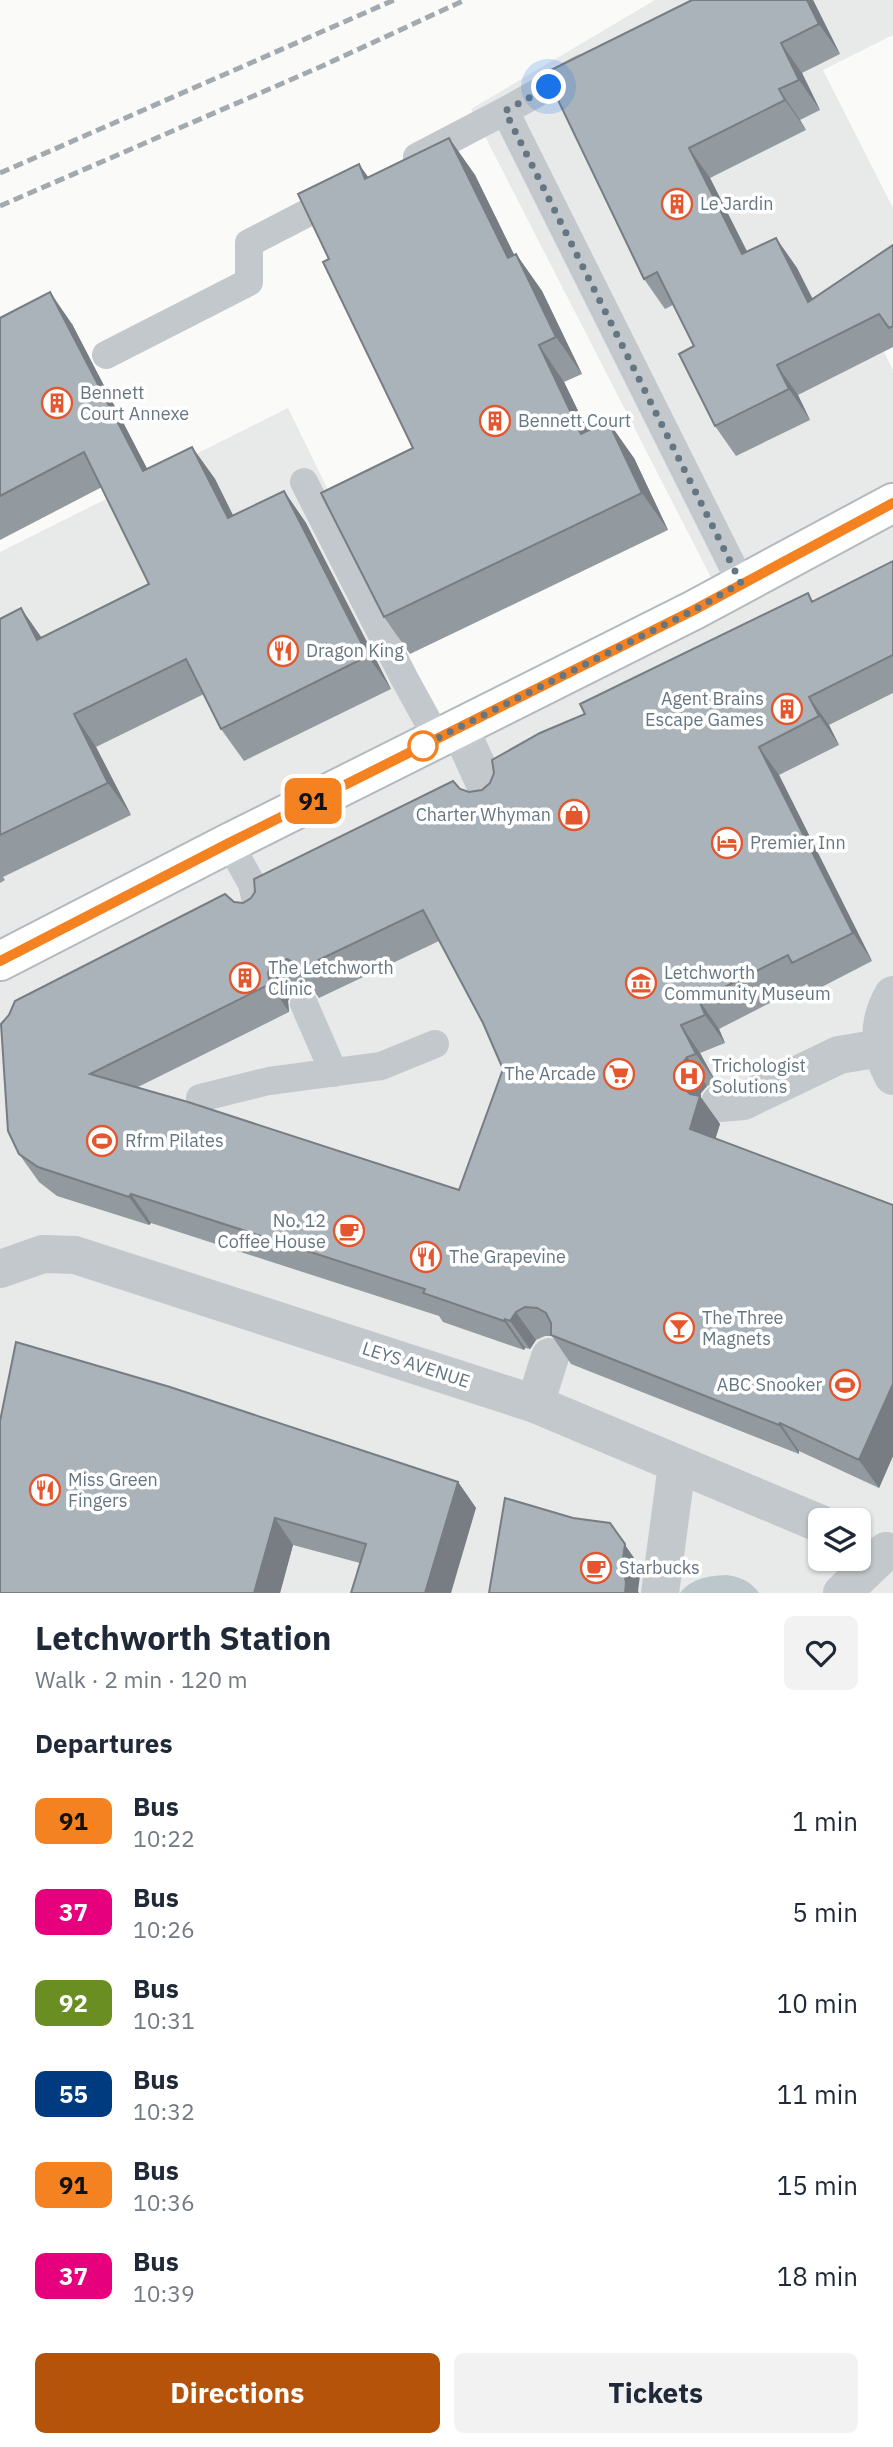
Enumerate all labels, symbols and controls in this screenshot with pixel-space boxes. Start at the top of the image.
your location [531,69,566,104]
building icon: Le Jardin [660,187,694,221]
place label: Le Jardin [700,192,773,215]
place label: Bennett Court Annexe [80,381,189,425]
building icon: Bennett Court Annexe [40,386,74,420]
building icon: Bennett Court [478,404,512,438]
place label: Bennett Court [518,409,631,432]
restaurant icon: Dragon King [266,634,300,668]
place label: Dragon King [306,639,404,662]
place label: Agent Brains Escape Games [645,687,764,731]
building icon: Agent Brains Escape Games [770,692,804,726]
unlabelled marker [408,731,438,761]
line badge: 91 [282,778,344,824]
text: 91 [299,785,327,817]
shop icon: Charter Whyman [557,798,591,832]
place label: Charter Whyman [416,803,551,826]
hotel icon: Premier Inn [710,826,744,860]
place label: Premier Inn [750,831,846,854]
place label: The Letchworth Clinic [268,956,394,1000]
building icon: The Letchworth Clinic [228,961,262,995]
place label: Letchworth Community Museum [664,961,831,1005]
museum icon: Letchworth Community Museum [624,966,658,1000]
place label: Trichologist Solutions [712,1054,806,1098]
supermarket icon: The Arcade [602,1057,636,1091]
hospital icon: Trichologist Solutions [672,1059,706,1093]
place label: The Arcade [504,1062,596,1085]
sports icon: Rfrm Pilates [85,1124,119,1158]
place label: Rfrm Pilates [125,1129,224,1152]
place label: No. 12 Coffee House [218,1209,326,1253]
cafe icon: No. 12 Coffee House [332,1214,366,1248]
restaurant icon: The Grapevine [409,1240,443,1274]
place label: The Grapevine [449,1245,566,1268]
place label: The Three Magnets [702,1306,784,1350]
bar icon: The Three Magnets [662,1311,696,1345]
street label: LEYS AVENUE [359,1336,473,1393]
sports icon: ABC Snooker [828,1368,862,1402]
place label: ABC Snooker [717,1373,822,1396]
place label: Miss Green Fingers [68,1468,158,1512]
restaurant icon: Miss Green Fingers [28,1473,62,1507]
map controls [808,1508,871,1571]
button: layers [808,1508,871,1571]
cafe icon: Starbucks [579,1551,613,1585]
place label: Starbucks [619,1556,700,1579]
text: Letchworth Station [35,1616,331,1659]
button: heart [784,1616,858,1690]
text: Walk · 2 min · 120 m [35,1664,248,1694]
text: Departures [35,1726,173,1760]
text: Bus [133,1789,179,1823]
text: 1 min [792,1804,858,1838]
text: 91 [59,1805,88,1837]
text: 10:22 [133,1823,195,1853]
text: Bus [133,1880,179,1914]
text: 5 min [792,1895,858,1929]
text: 37 [59,1896,88,1928]
text: 10:26 [133,1914,195,1944]
text: Bus [133,1971,179,2005]
text: 10 min [777,1986,858,2020]
text: 92 [59,1987,88,2019]
text: 10:31 [133,2005,195,2035]
text: Bus [133,2062,179,2096]
text: 11 min [777,2077,858,2111]
text: 55 [59,2078,88,2110]
text: 10:32 [133,2096,195,2126]
text: Bus [133,2153,179,2187]
text: 15 min [777,2168,858,2202]
text: 91 [59,2169,88,2201]
text: 10:36 [133,2187,195,2217]
text: Bus [133,2244,179,2278]
text: 18 min [777,2259,858,2293]
text: 37 [59,2260,88,2292]
text: 10:39 [133,2278,195,2308]
button: Directions [35,2353,440,2433]
button: Tickets [454,2353,858,2433]

